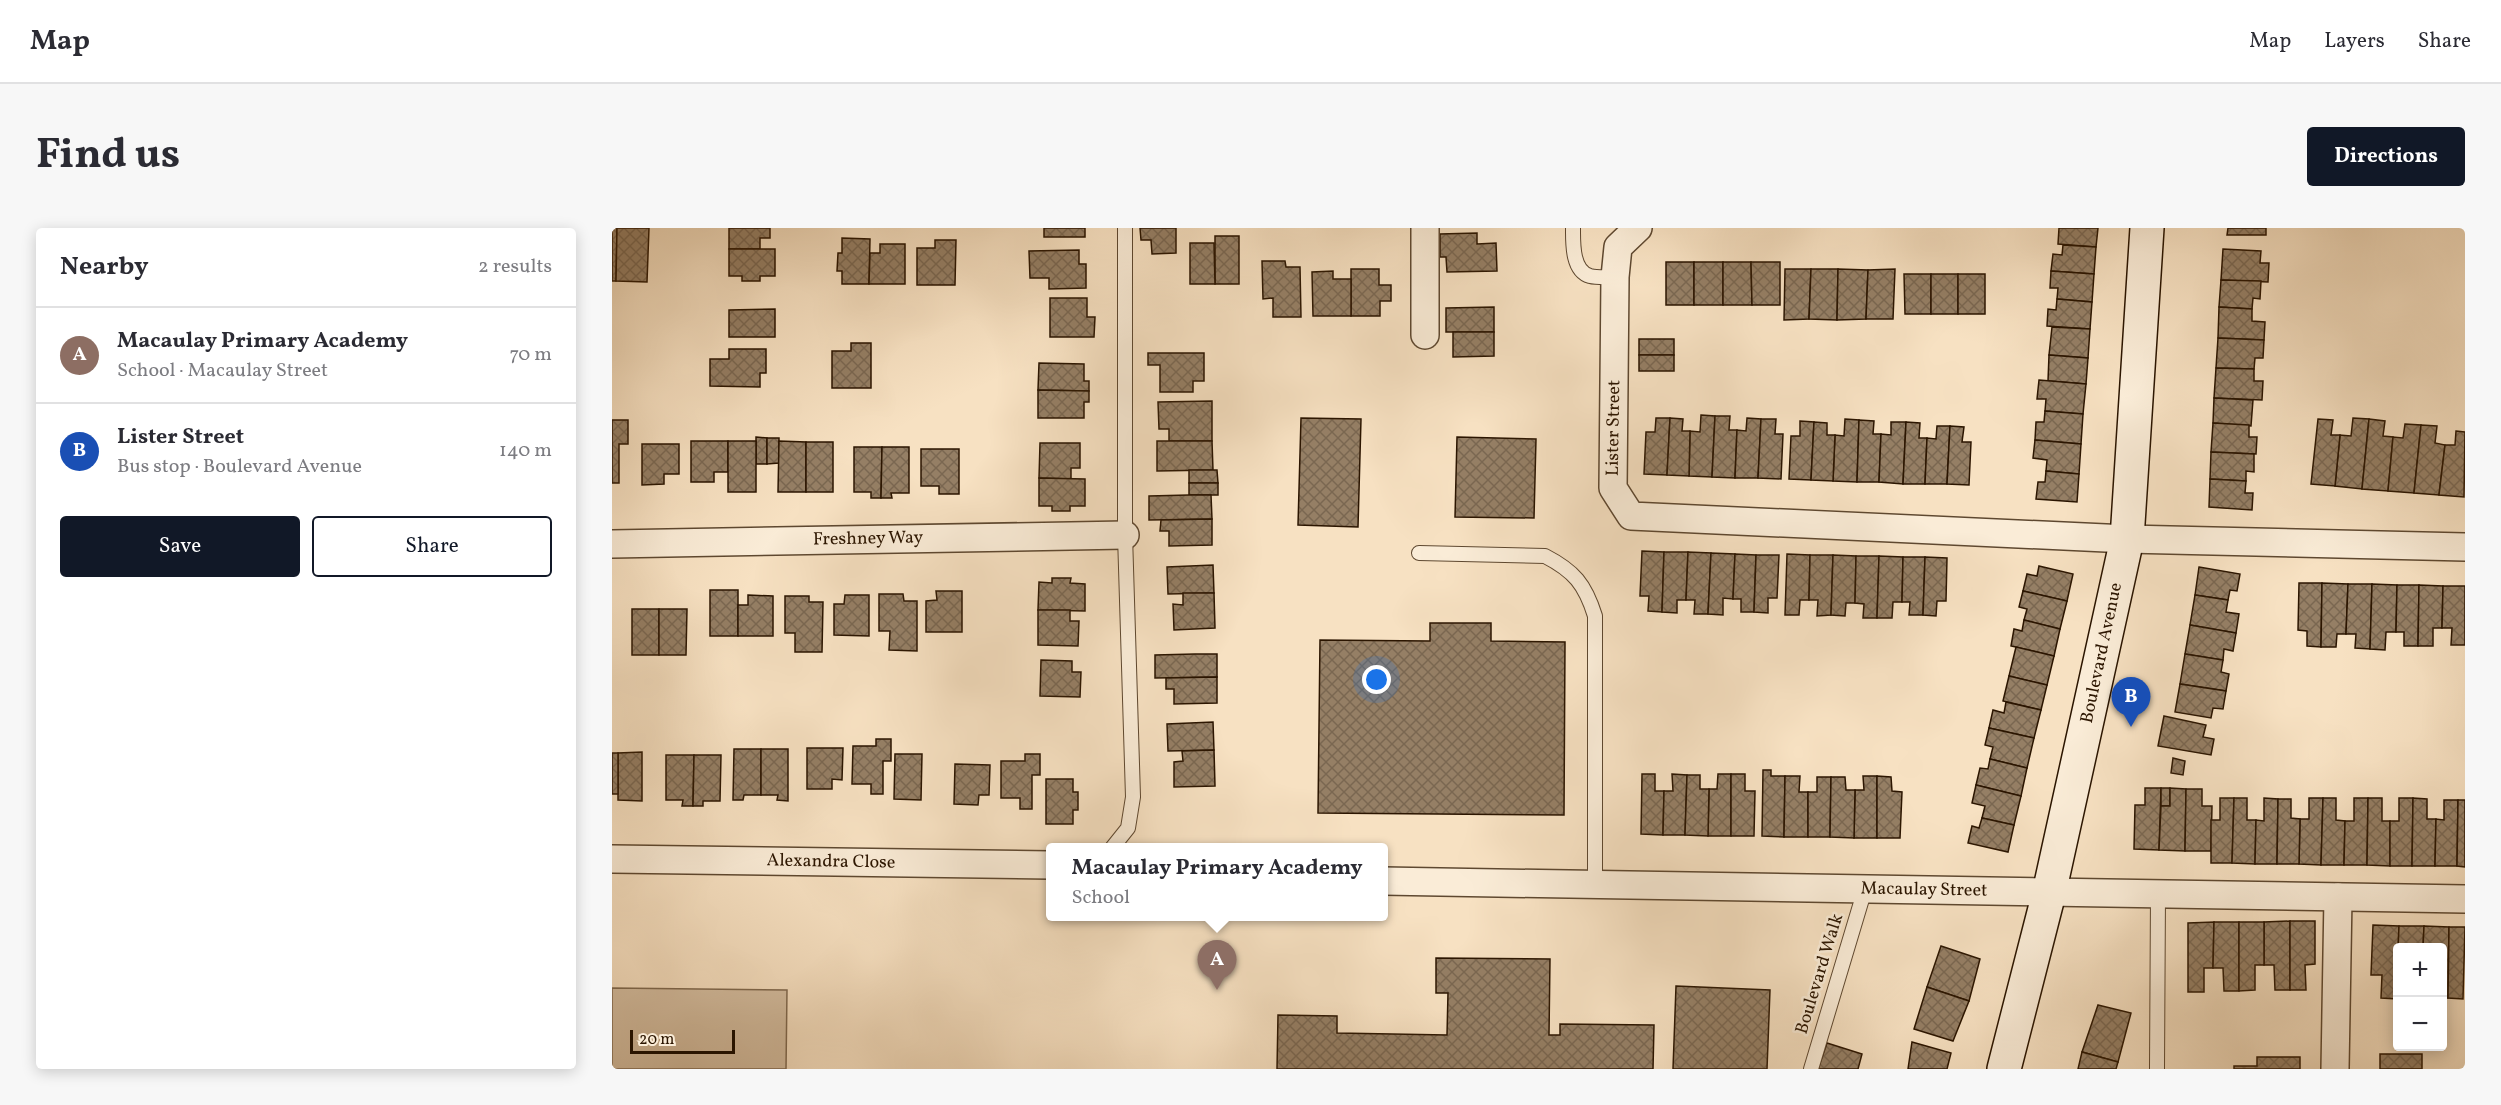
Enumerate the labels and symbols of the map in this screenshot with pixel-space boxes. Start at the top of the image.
street label: Lister Street [1601,380,1627,476]
street label: Freshney Way [813,526,924,552]
street label: Boulevard Avenue [2075,580,2129,726]
your location [1362,665,1391,694]
pin: B [2112,678,2150,727]
street label: Alexandra Close [766,848,896,876]
street label: Macaulay Street [1860,876,1988,904]
street label: Boulevard Walk [1790,910,1850,1037]
pin: A [1198,940,1236,990]
scale bar [630,1027,735,1054]

